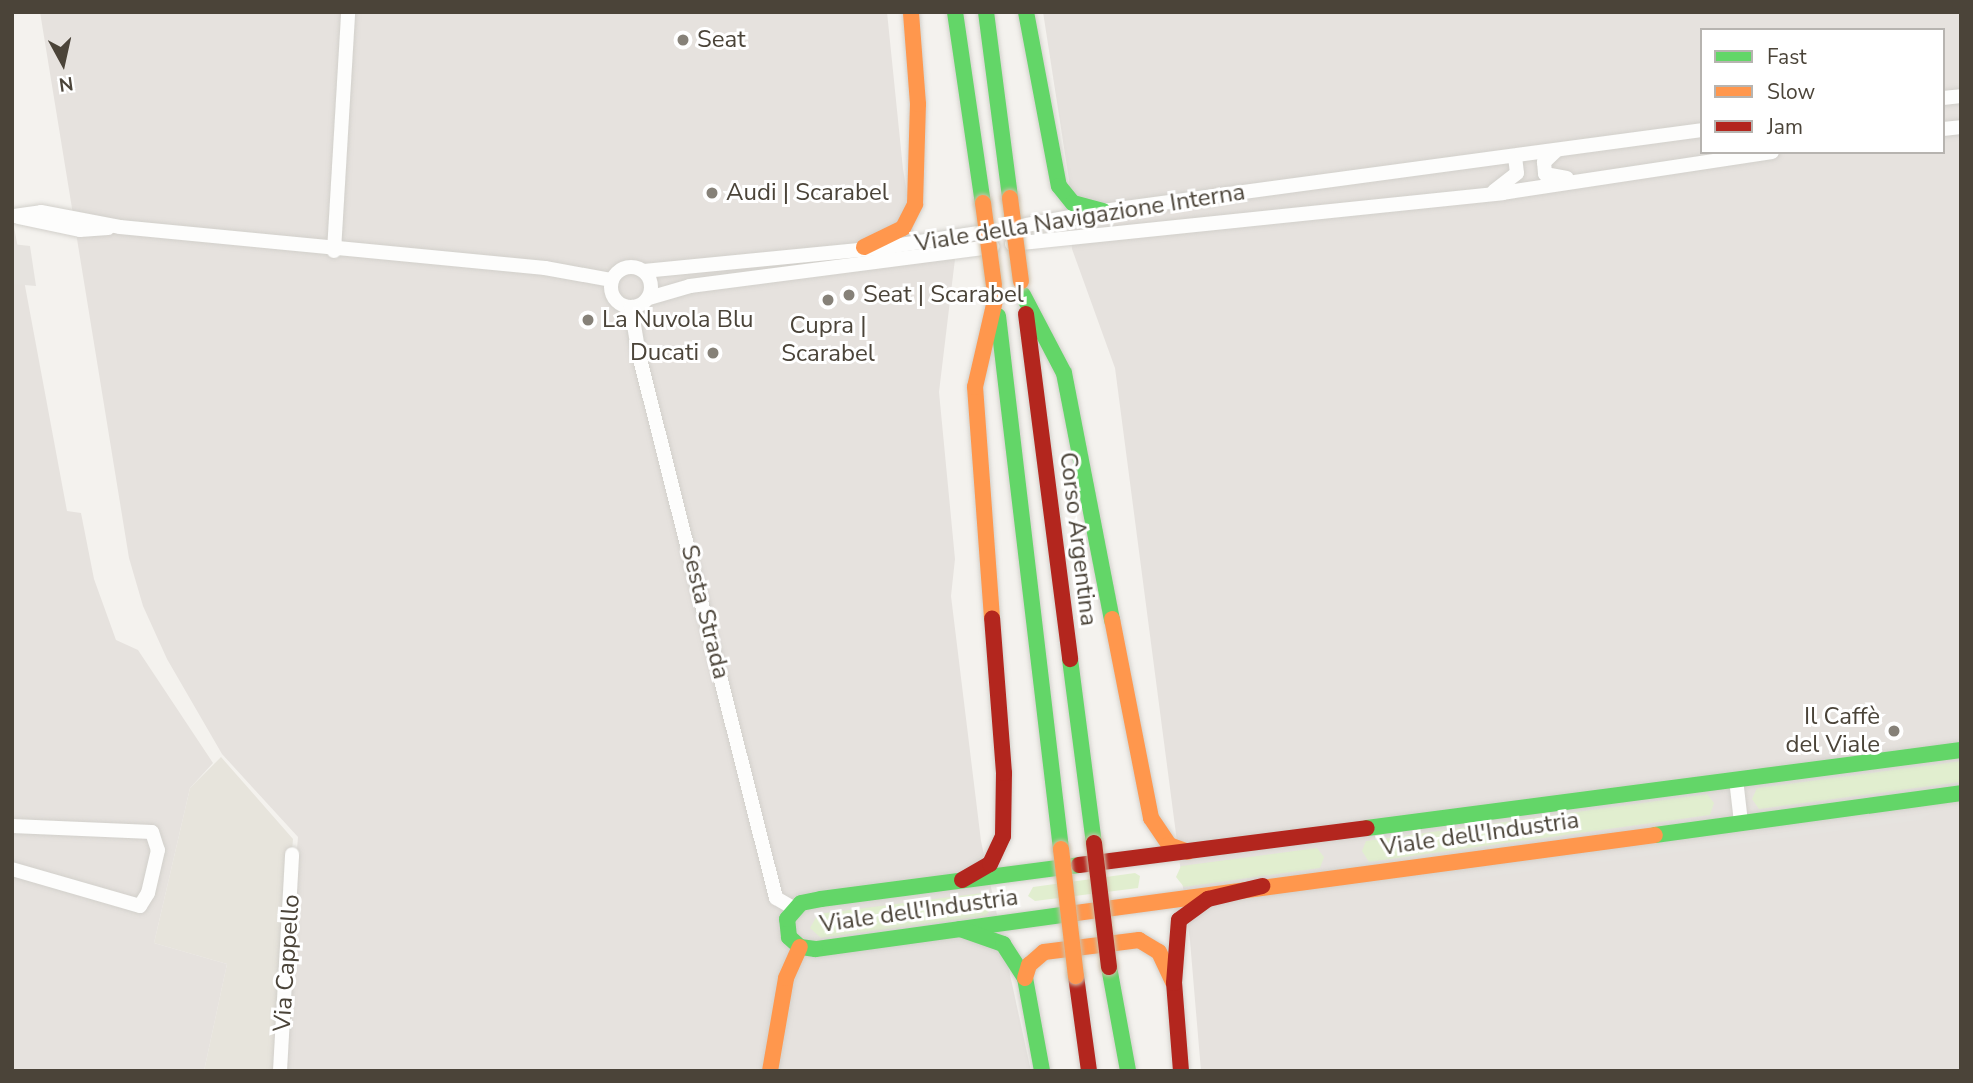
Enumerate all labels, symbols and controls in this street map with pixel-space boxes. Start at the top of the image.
place label: Seat [697,26,746,54]
north arrow [28,28,98,98]
legend [1700,28,1945,154]
marker: Seat [675,32,691,48]
text: Fast [1767,43,1807,71]
text: N [57,70,75,98]
text: Slow [1767,78,1815,106]
text: Jam [1767,113,1803,141]
street label: Viale della Navigazione Interna [913,178,1247,258]
place label: Audi | Scarabel [726,179,889,207]
marker: Audi | Scarabel [704,185,720,201]
place label: Seat | Scarabel [863,281,1024,309]
marker: Seat | Scarabel [841,287,857,303]
marker: Cupra | Scarabel [820,292,836,308]
place label: La Nuvola Blu [602,306,753,334]
marker: La Nuvola Blu [580,312,596,328]
place label: Cupra | Scarabel [781,312,875,368]
place label: Ducati [630,339,699,367]
marker: Ducati [705,345,721,361]
street label: Corso Argentina [1053,450,1103,628]
street label: Sesta Strada [674,542,736,682]
place label: Il Caffè del Viale [1785,703,1880,759]
marker: Il Caffè del Viale [1886,723,1902,739]
street label: Viale dell'Industria [1379,806,1581,862]
street label: Viale dell'Industria [818,883,1020,939]
street label: Via Cappello [268,893,306,1033]

